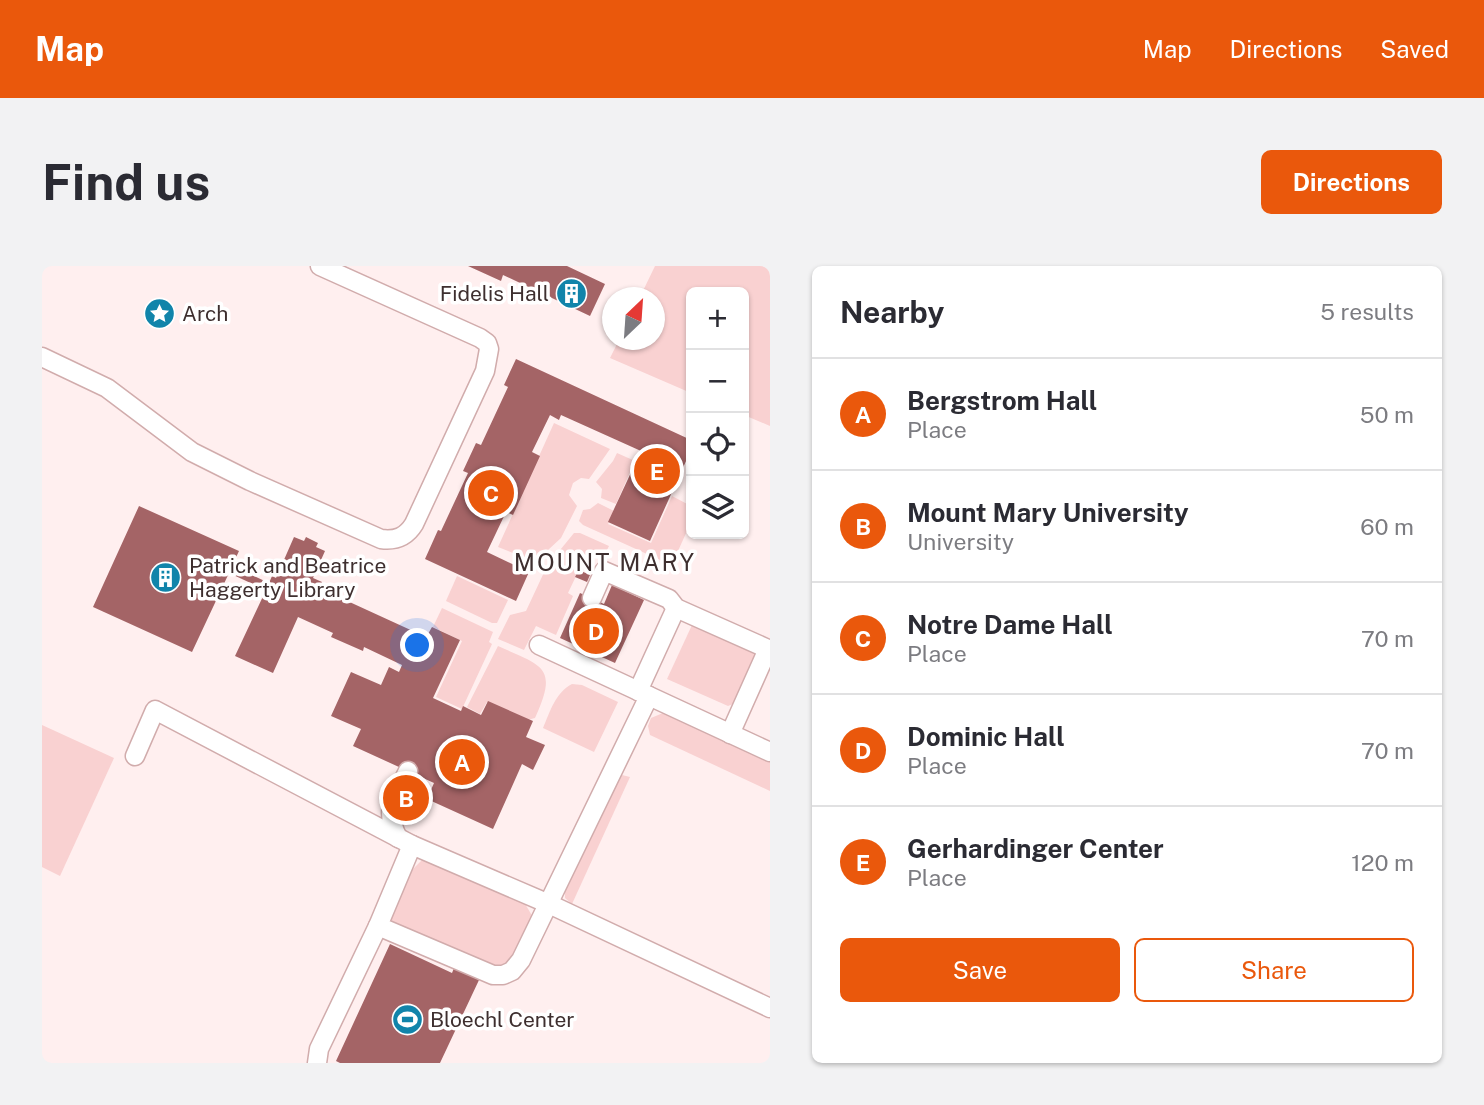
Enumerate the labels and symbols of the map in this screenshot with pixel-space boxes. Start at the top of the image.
building icon: Fidelis Hall [555,277,589,311]
place label: Fidelis Hall [440,281,549,306]
north arrow [602,287,665,350]
place icon: Arch [142,297,176,331]
place label: Arch [182,301,228,326]
pin: E [634,445,680,497]
pin: C [468,467,514,519]
district label: MOUNT MARY [514,548,696,576]
place label: Patrick and Beatrice Haggerty Library [189,553,386,602]
building icon: Patrick and Beatrice Haggerty Library [149,561,183,595]
pin: D [573,605,619,657]
your location [400,628,434,662]
pin: A [439,736,485,788]
pin: B [383,772,429,824]
sports icon: Bloechl Center [390,1003,424,1037]
place label: Bloechl Center [430,1007,575,1032]

